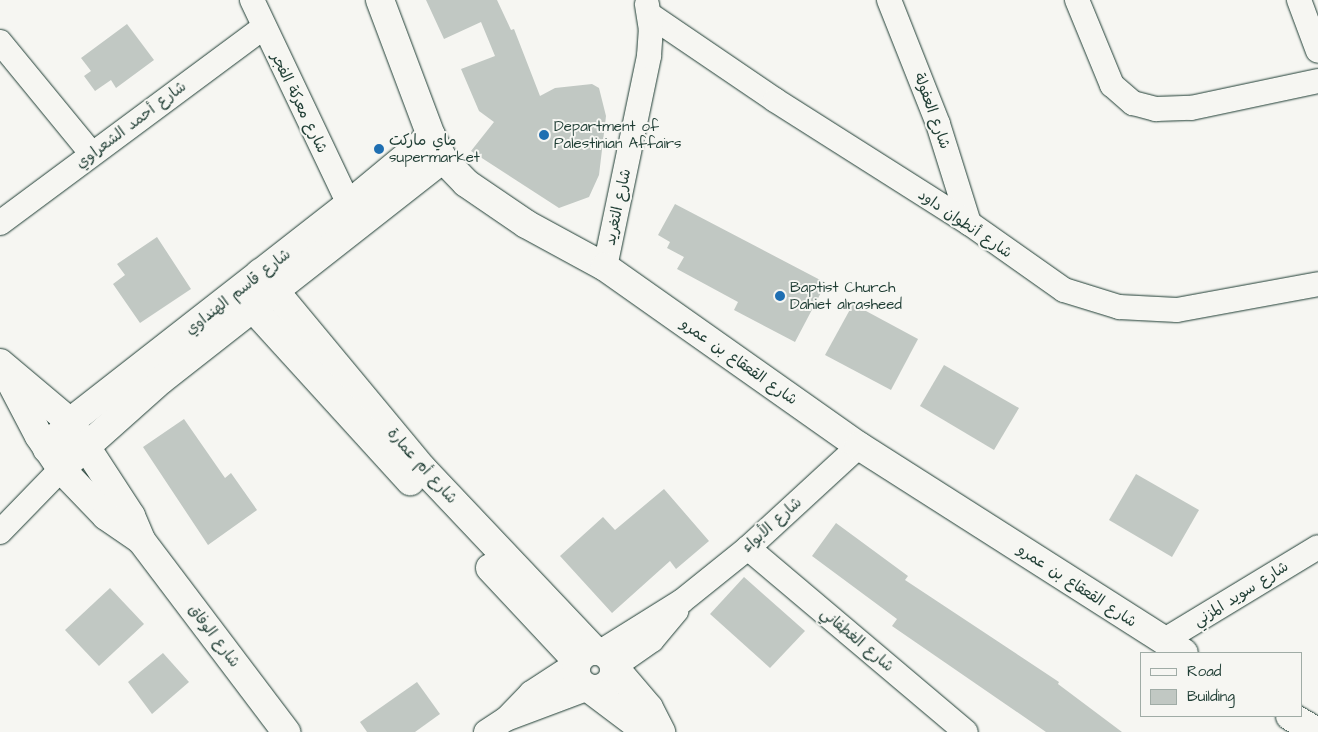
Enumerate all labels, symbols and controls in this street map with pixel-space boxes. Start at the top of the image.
street label: شارع معركة الفجر [267,50,331,156]
street label: شارع العفولة [910,70,954,152]
street label: شارع أحمد الشعراوي [72,78,190,172]
place label: Department of Palestinian Affairs [554,117,682,152]
marker: Department of Palestinian Affairs [538,129,550,141]
place label: ماي ماركت supermarket [389,131,480,166]
marker: ماي ماركت supermarket [373,143,385,155]
street label: شارع التغريد [601,167,635,247]
street label: شارع أنطوان داود [915,186,1015,262]
street label: شارع قاسم الهنداوي [182,245,294,339]
place label: Baptist Church Dahiet alrasheed [790,278,902,313]
marker: Baptist Church Dahiet alrasheed [774,290,786,302]
street label: شارع القعقاع بن عمرو [677,315,801,409]
street label: شارع أم عمارة [383,425,461,507]
street label: شارع الأبواء [739,494,805,556]
street label: شارع القعقاع بن عمرو [1014,541,1140,631]
street label: شارع سويد المزني [1190,558,1292,630]
street label: شارع الوفاق [184,601,244,671]
street label: شارع الغطفاني [817,604,897,676]
legend [1140,652,1303,717]
text: Road [1187,661,1221,682]
text: Building [1187,686,1235,707]

